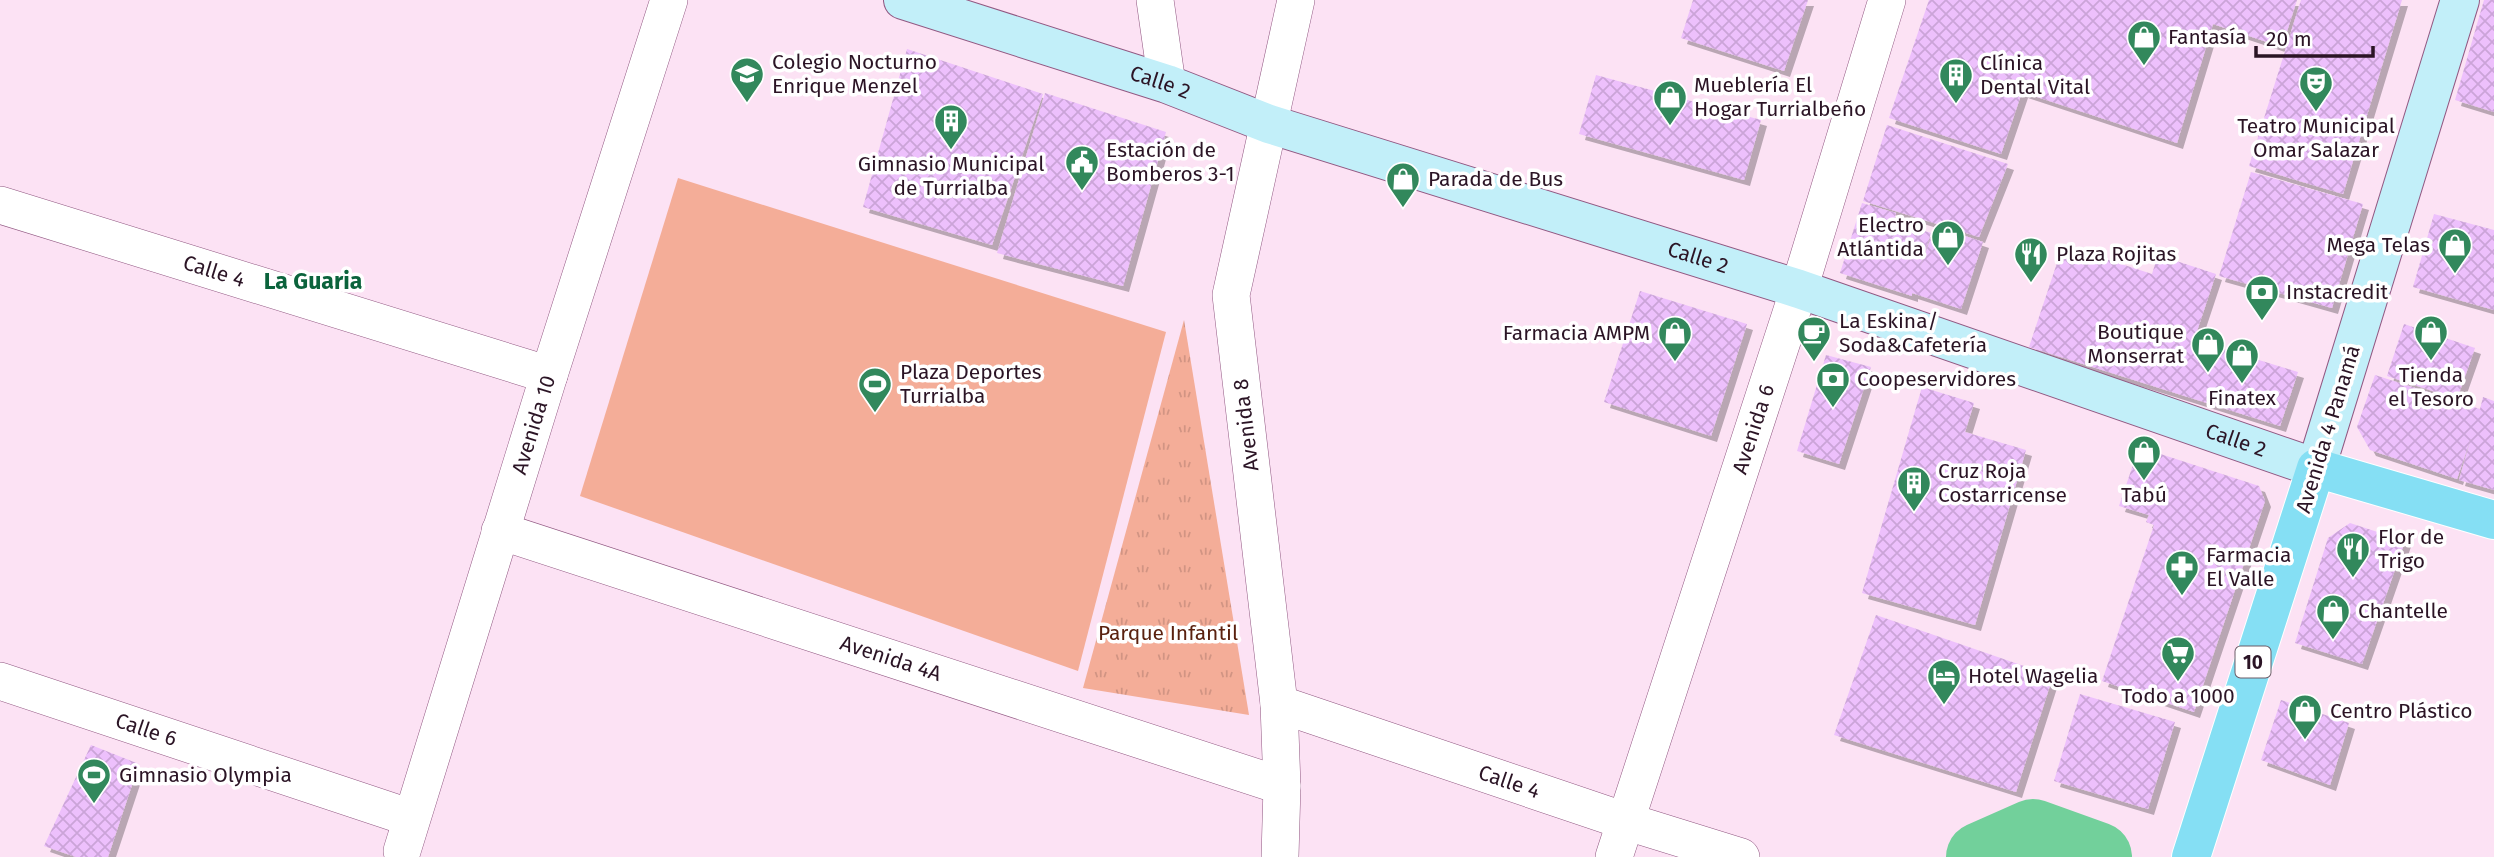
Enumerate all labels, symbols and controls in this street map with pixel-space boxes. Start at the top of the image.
scale bar [2256,14,2373,58]
shop icon: Fantasía [2125,18,2163,67]
place label: Fantasía [2168,24,2247,50]
text: 20 m [2266,26,2312,52]
place label: Colegio Nocturno Enrique Menzel [772,49,937,99]
place label: Clínica Dental Vital [1980,50,2090,100]
school or university icon: Colegio Nocturno Enrique Menzel [728,55,766,104]
building icon: Clínica Dental Vital [1937,56,1975,105]
street label: Calle 2 [1127,60,1194,105]
theatre icon: Teatro Municipal Omar Salazar [2297,64,2335,113]
place label: Mueblería El Hogar Turrialbeño [1694,72,1866,122]
shop icon: Mueblería El Hogar Turrialbeño [1651,78,1689,127]
building icon: Gimnasio Municipal de Turrialba [932,102,970,151]
place label: Teatro Municipal Omar Salazar [2237,113,2395,163]
place label: Estación de Bomberos 3-1 [1106,137,1235,187]
public building icon: Estación de Bomberos 3-1 [1063,143,1101,192]
place label: Gimnasio Municipal de Turrialba [858,151,1044,201]
shop icon: Parada de Bus [1384,160,1422,209]
place label: Parada de Bus [1428,166,1563,192]
place label: Electro Atlántida [1837,212,1924,262]
shop icon: Electro Atlántida [1929,218,1967,267]
shop icon: Mega Telas [2436,226,2474,275]
place label: Mega Telas [2326,232,2430,258]
restaurant icon: Plaza Rojitas [2012,235,2050,284]
street label: Calle 2 [1664,236,1732,279]
place label: Plaza Rojitas [2056,241,2176,267]
street label: Calle 4 [180,249,248,293]
district label: La Guaria [264,267,362,295]
bank icon: Instacredit [2243,273,2281,322]
place label: Instacredit [2286,279,2389,305]
place label: La Eskina/ Soda&Cafetería [1839,308,1987,358]
shop icon: Tienda el Tesoro [2412,313,2450,362]
shop icon: Farmacia AMPM [1656,314,1694,363]
cafe icon: La Eskina/ Soda&Cafetería [1795,314,1833,363]
place label: Boutique Monserrat [2087,319,2184,369]
place label: Farmacia AMPM [1503,320,1650,346]
shop icon: Boutique Monserrat [2189,325,2227,374]
shop icon: Finatex [2223,336,2261,385]
street label: Avenida 4 Panamá [2290,342,2366,516]
place label: Plaza Deportes Turrialba [900,359,1042,409]
bank icon: Coopeservidores [1814,360,1852,409]
place label: Tienda el Tesoro [2388,362,2474,412]
sports icon: Plaza Deportes Turrialba [856,365,894,414]
place label: Coopeservidores [1857,366,2016,392]
street label: Avenida 10 [506,372,561,478]
street label: Avenida 8 [1227,377,1265,473]
street label: Avenida 6 [1727,381,1780,477]
place label: Finatex [2208,385,2277,411]
street label: Calle 2 [2202,418,2270,463]
shop icon: Tabú [2125,433,2163,482]
place label: Cruz Roja Costarricense [1938,458,2067,508]
building icon: Cruz Roja Costarricense [1895,464,1933,513]
place label: Tabú [2121,482,2167,508]
place label: Flor de Trigo [2378,524,2444,574]
restaurant icon: Flor de Trigo [2334,530,2372,579]
place label: Farmacia El Valle [2206,542,2291,592]
pharmacy icon: Farmacia El Valle [2163,548,2201,597]
shop icon: Chantelle [2314,592,2352,641]
place label: Chantelle [2358,598,2448,624]
park label: Parque Infantil [1098,620,1238,646]
street label: Avenida 4A [837,630,945,687]
supermarket icon: Todo a 1000 [2159,634,2197,683]
road number: 10 [2236,646,2270,678]
hotel icon: Hotel Wagelia [1925,657,1963,706]
place label: Hotel Wagelia [1968,663,2098,689]
place label: Todo a 1000 [2121,683,2235,709]
shop icon: Centro Plástico [2286,692,2324,741]
place label: Centro Plástico [2330,698,2472,724]
street label: Calle 6 [112,707,180,752]
sports icon: Gimnasio Olympia [75,756,113,805]
street label: Calle 4 [1475,759,1543,804]
place label: Gimnasio Olympia [119,762,292,788]

